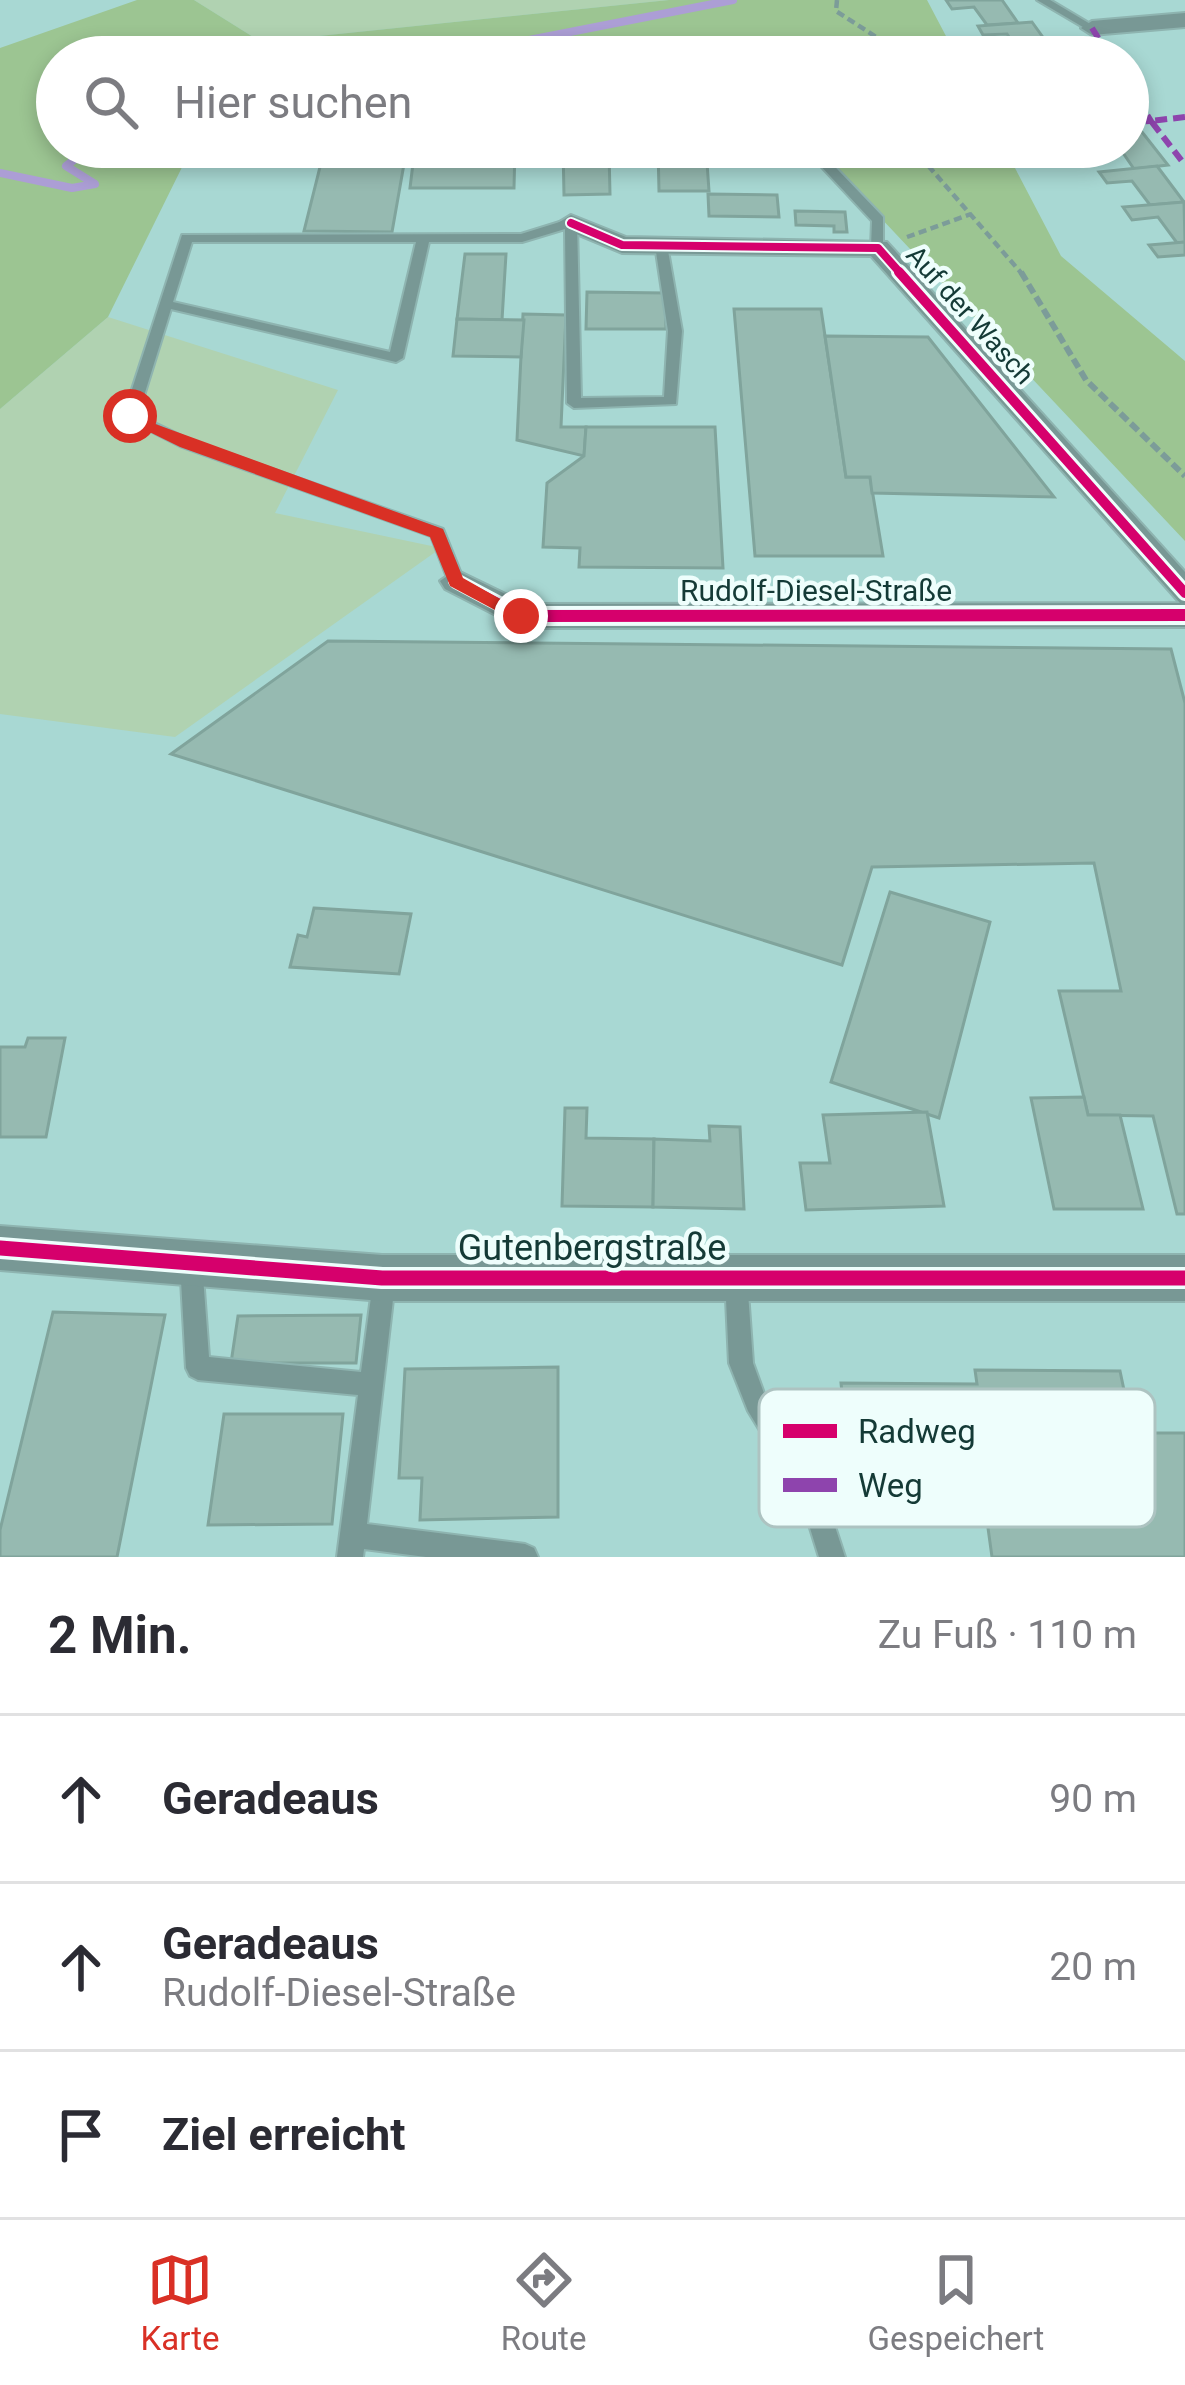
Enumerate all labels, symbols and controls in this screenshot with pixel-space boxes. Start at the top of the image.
search box [36,36,1149,168]
icon: search [78,69,144,135]
text: Hier suchen [174,76,412,129]
street label: Auf der Wasch [900,239,1040,391]
route start [103,389,157,443]
street label: Rudolf-Diesel-Straße [680,573,952,608]
route end [494,589,548,643]
street label: Gutenbergstraße [458,1227,726,1269]
legend [759,1389,1155,1527]
text: Radweg [858,1412,976,1451]
text: Weg [858,1466,923,1505]
text: 2 Min. [48,1606,191,1665]
text: Zu Fuß · 110 m [878,1612,1137,1658]
icon: ahead [48,1766,114,1832]
text: Geradeaus [162,1772,379,1825]
text: 90 m [1049,1776,1137,1822]
text: Geradeaus [162,1917,379,1970]
icon: ahead [48,1934,114,2000]
text: 20 m [1049,1944,1137,1990]
text: Rudolf-Diesel-Straße [162,1970,516,2016]
icon: arrive [48,2102,114,2168]
text: Ziel erreicht [162,2108,406,2161]
tab: Karte [141,2247,220,2358]
tab: Route [501,2247,586,2358]
tab: Gespeichert [868,2247,1044,2358]

